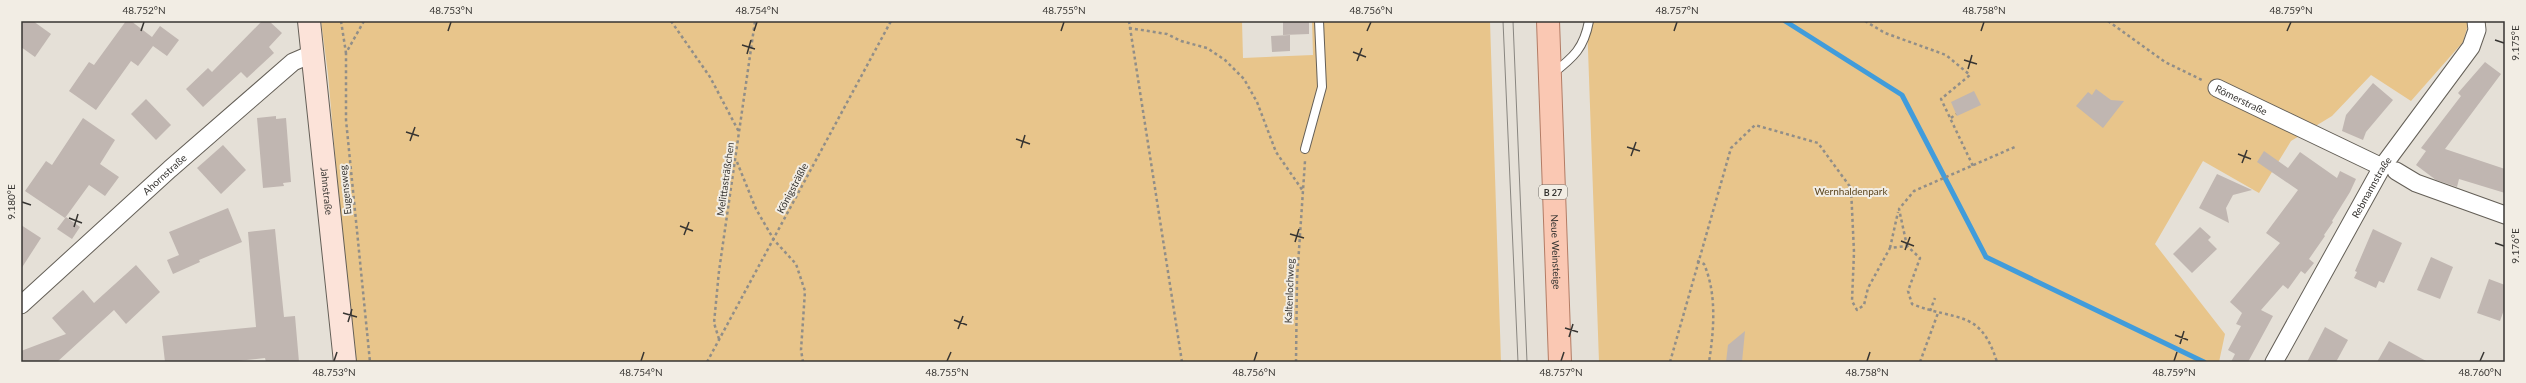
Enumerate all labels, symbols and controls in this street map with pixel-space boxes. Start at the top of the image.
text: 48.752°N [122,4,166,16]
text: 48.753°N [429,4,473,16]
text: 48.754°N [735,4,779,16]
text: 48.755°N [1042,4,1086,16]
text: 48.756°N [1349,4,1393,16]
text: 48.757°N [1655,4,1699,16]
text: 48.758°N [1962,4,2006,16]
text: 48.759°N [2269,4,2313,16]
text: 9.175°E [2509,25,2521,61]
street label: Römerstraße [2213,82,2269,117]
street label: Melittasträßchen [714,141,736,217]
street label: Ahornstraße [140,152,189,197]
street label: Rebmannstraße [2349,154,2394,220]
street label: Königsträßle [774,161,810,215]
street label: Eugensweg [336,165,354,215]
street label: Jahnstraße [318,167,335,215]
text: 9.180°E [5,184,17,220]
road number: B 27 [1539,185,1567,199]
park label: Wernhaldenpark [1815,185,1888,197]
street label: Neue Weinsteige [1549,214,1563,290]
text: 9.176°E [2509,228,2521,264]
street label: Kaltenlochweg [1282,258,1296,324]
text: 48.753°N [312,366,356,378]
text: 48.754°N [619,366,663,378]
text: 48.755°N [925,366,969,378]
text: 48.756°N [1232,366,1276,378]
text: 48.757°N [1539,366,1583,378]
text: 48.758°N [1845,366,1889,378]
text: 48.759°N [2152,366,2196,378]
text: 48.760°N [2458,366,2502,378]

